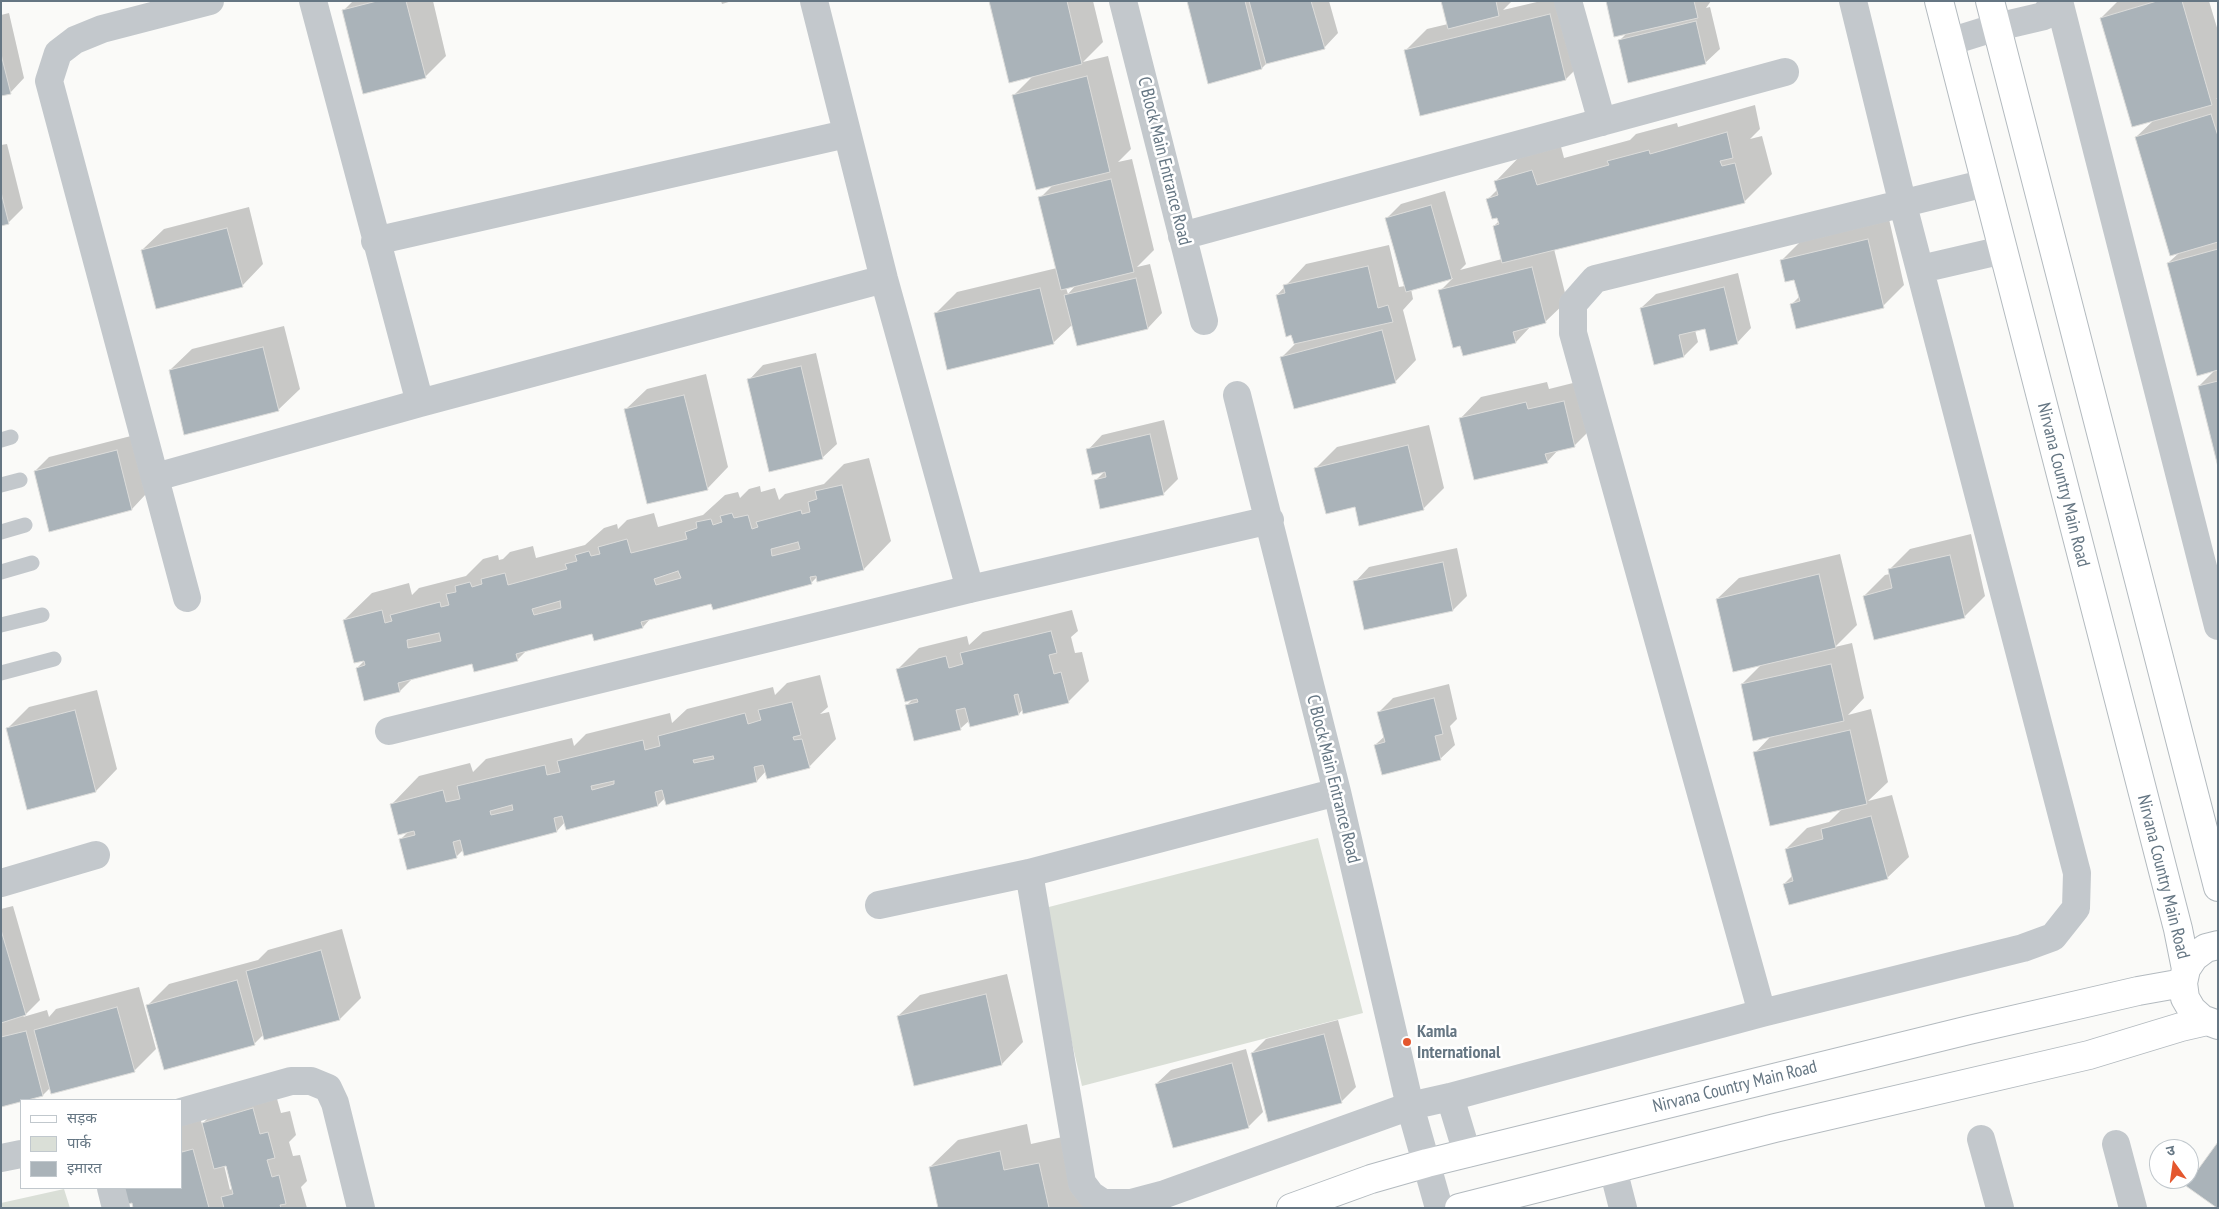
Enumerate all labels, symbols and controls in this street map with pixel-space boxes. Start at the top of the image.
street label: C Block Main Entrance Road [1133,75,1195,247]
street label: Nirvana Country Main Road [2032,401,2094,569]
street label: C Block Main Entrance Road [1302,693,1364,865]
street label: Nirvana Country Main Road [2132,793,2194,961]
place label: Kamla International [1417,1021,1500,1064]
marker: Kamla International [1401,1036,1413,1048]
street label: Nirvana Country Main Road [1651,1056,1819,1118]
legend [20,1099,182,1189]
text: सड़क [67,1108,97,1127]
text: पार्क [67,1133,91,1152]
north arrow [2149,1139,2199,1189]
text: उ [2164,1141,2177,1160]
text: इमारत [67,1158,102,1177]

